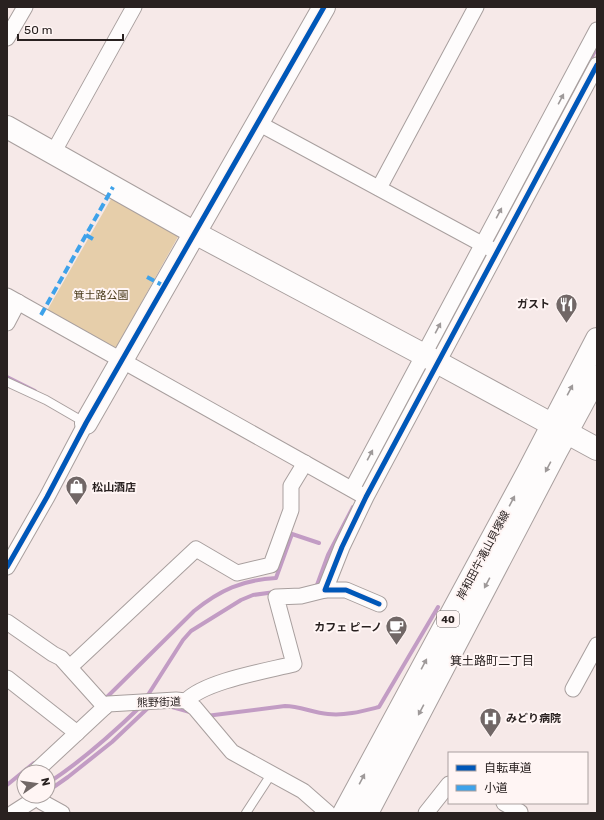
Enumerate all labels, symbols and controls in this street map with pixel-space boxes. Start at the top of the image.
scale bar [18,16,123,42]
text: 50 m [24,23,52,37]
one-way arrow [557,93,564,104]
one-way arrow [496,207,503,219]
park label: 箕土路公園 [74,289,129,302]
restaurant icon: ガスト [553,291,579,324]
place label: ガスト [517,298,550,311]
one-way arrow [435,322,442,334]
one-way arrow [566,384,573,396]
one-way arrow [367,449,374,461]
one-way arrow [545,462,551,473]
shop icon: 松山酒店 [63,474,89,507]
place label: 松山酒店 [92,481,136,494]
one-way arrow [509,495,516,506]
street label: 岸和田牛滝山貝塚線 [454,508,512,602]
one-way arrow [484,577,491,588]
road number: 40 [437,611,459,627]
cafe icon: カフェ ピーノ [384,614,410,647]
place label: カフェ ピーノ [314,621,382,634]
district label: 箕土路町二丁目 [450,654,534,668]
one-way arrow [421,658,427,670]
street label: 熊野街道 [137,696,181,709]
one-way arrow [417,704,424,716]
hospital icon: みどり病院 [477,705,503,738]
place label: みどり病院 [506,712,561,725]
legend [448,752,588,804]
text: 自転車道 [484,761,532,775]
north arrow [16,764,56,804]
one-way arrow [359,773,366,785]
text: N [38,777,52,787]
text: 小道 [484,781,508,795]

